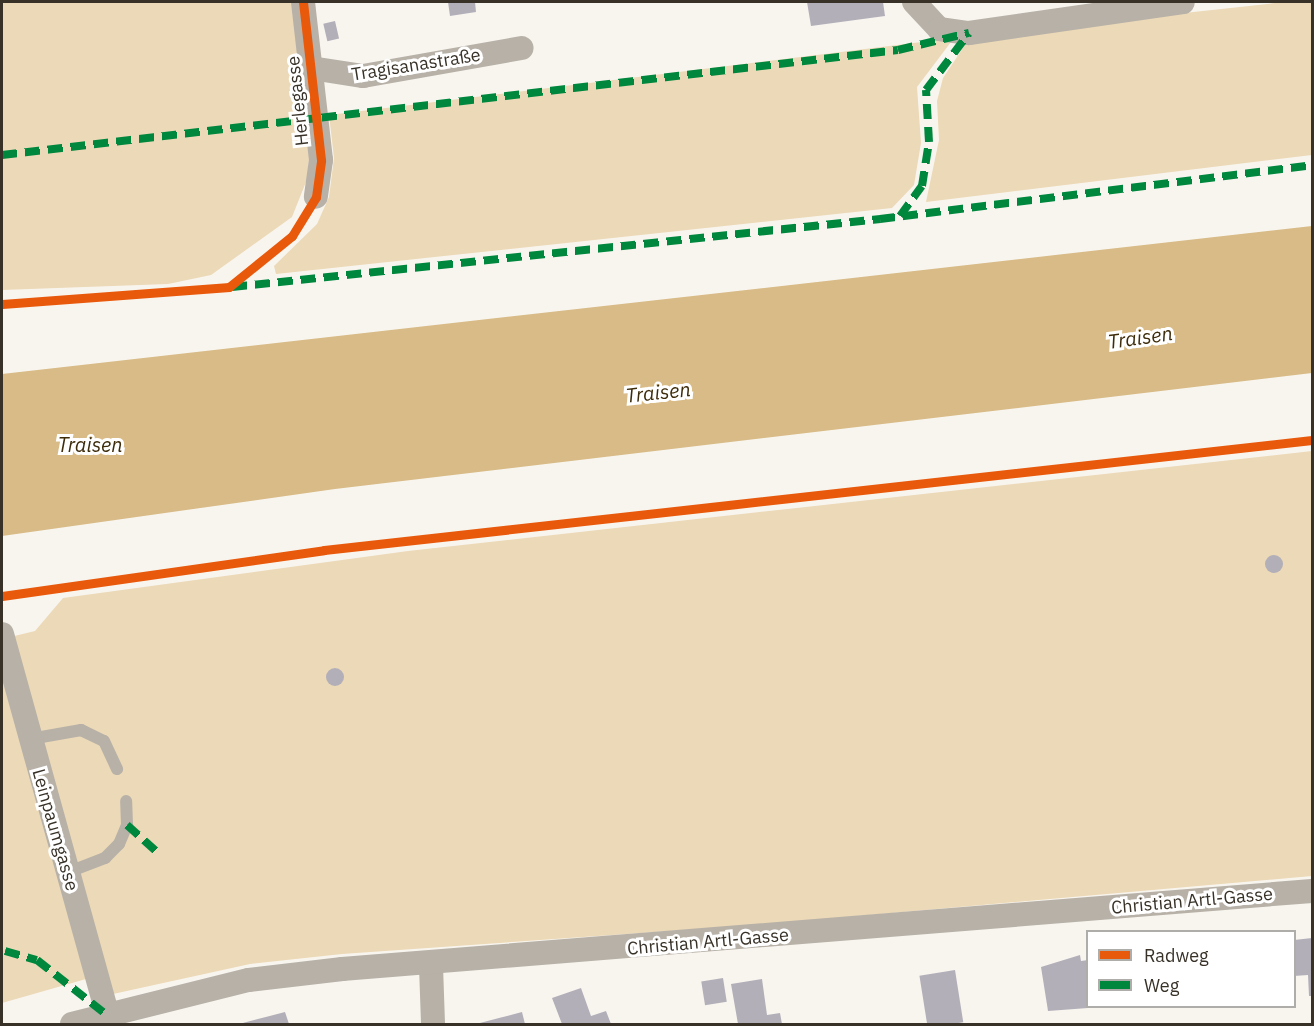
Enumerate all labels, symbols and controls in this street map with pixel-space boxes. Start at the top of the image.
street label: Tragisanastraße [350,44,482,86]
street label: Herlegasse [283,55,313,147]
water label: Traisen [1106,321,1174,353]
water label: Traisen [624,377,692,407]
water label: Traisen [57,432,123,456]
street label: Leinpaumgasse [27,767,83,893]
street label: Christian Artl-Gasse [1110,883,1274,919]
street label: Christian Artl-Gasse [626,924,790,960]
legend [1086,930,1296,1008]
text: Radweg [1144,944,1209,967]
text: Weg [1144,974,1179,997]

